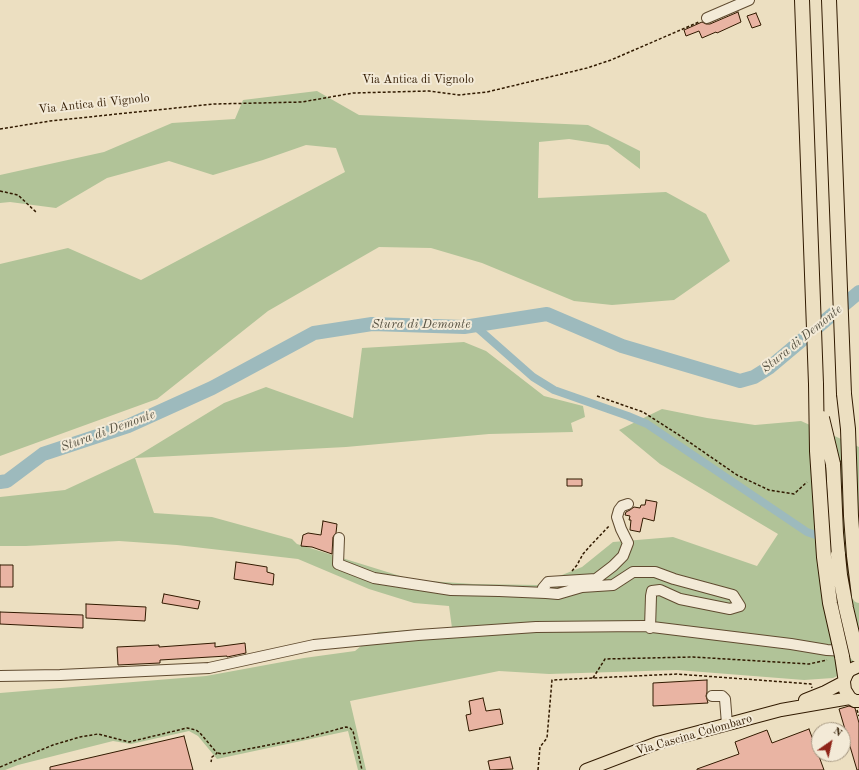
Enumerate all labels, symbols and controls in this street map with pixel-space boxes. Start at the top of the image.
street label: Via Antica di Vignolo [362,73,474,87]
street label: Via Antica di Vignolo [38,91,150,117]
water label: Stura di Demonte [759,302,845,376]
water label: Stura di Demonte [371,317,471,333]
water label: Stura di Demonte [59,407,157,455]
street label: Via Cascina Colombaro [634,711,754,759]
north arrow [811,722,851,762]
text: N [831,726,844,739]

